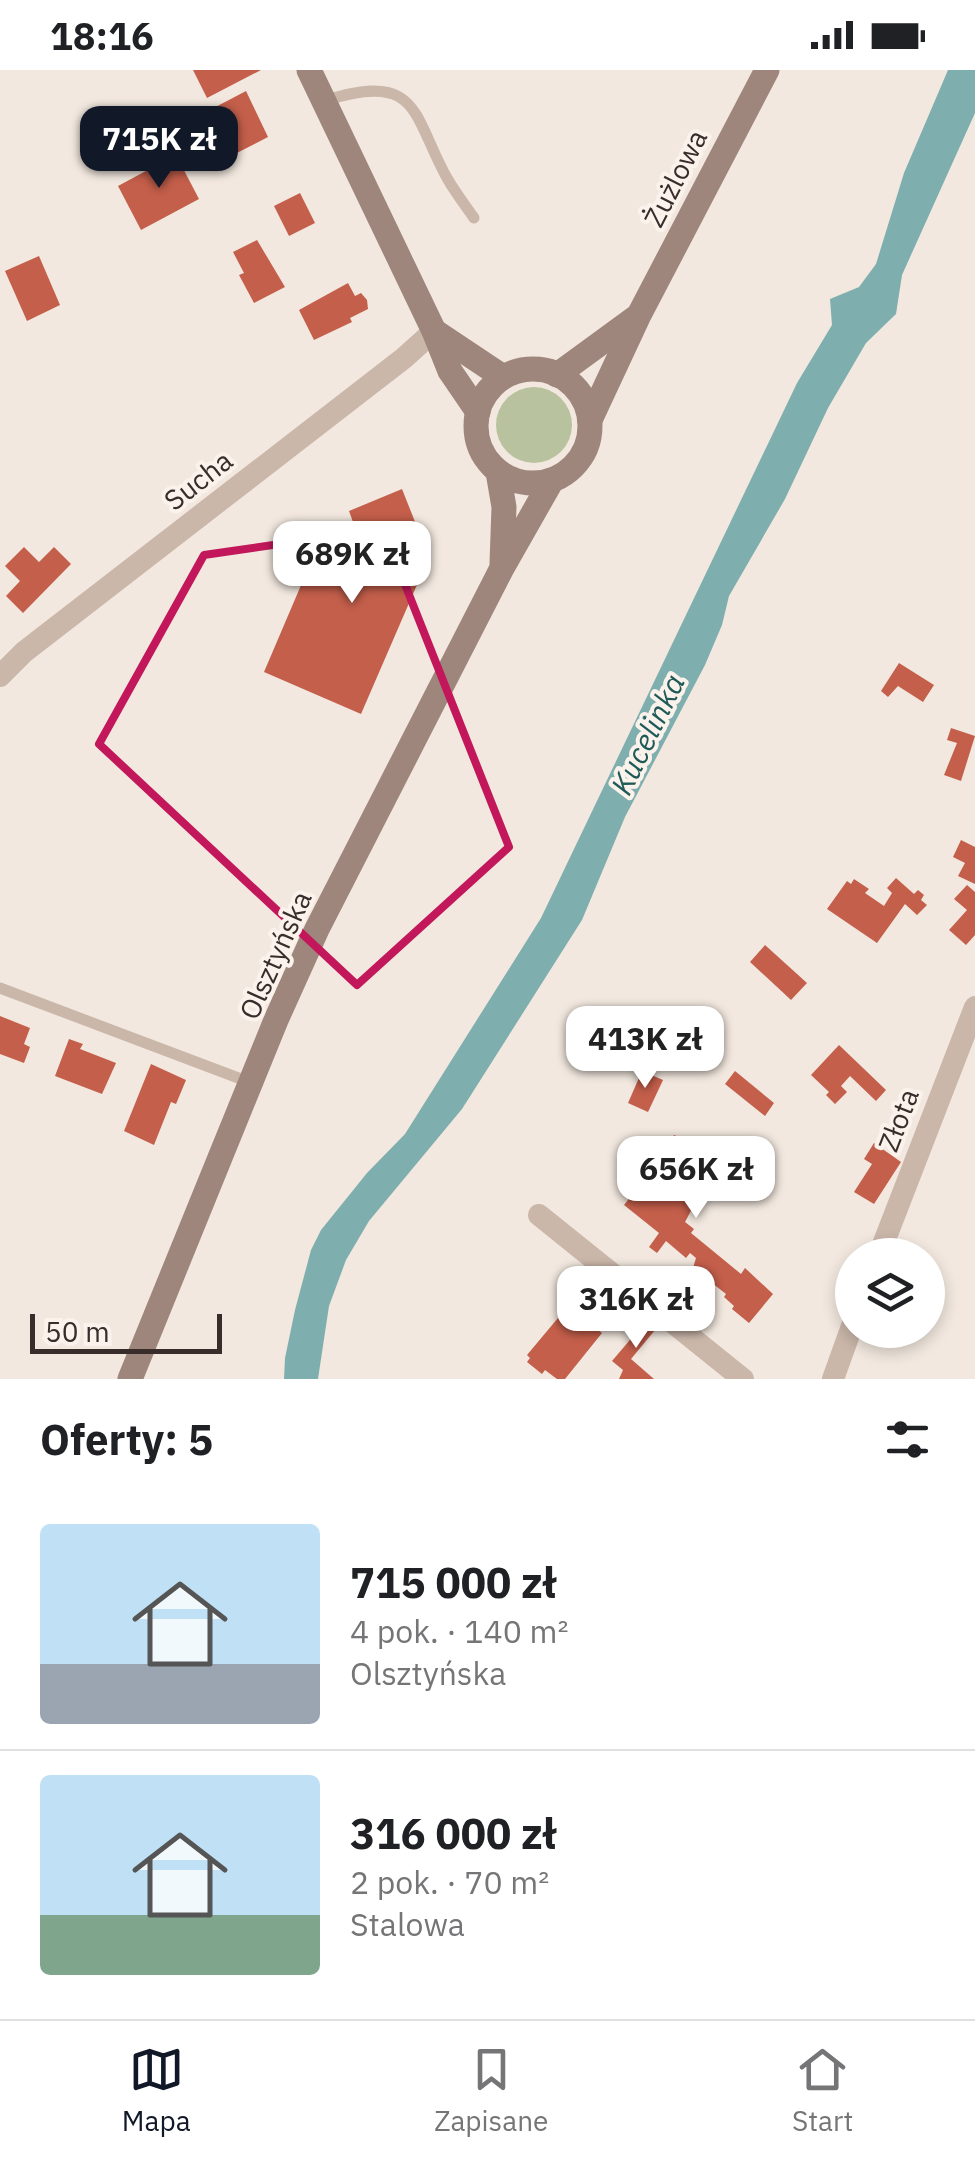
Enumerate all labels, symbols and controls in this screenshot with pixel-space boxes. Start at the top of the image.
text: 18:16 [50,11,154,60]
pin: 715K zł [67,106,251,191]
text: 715K zł [102,117,216,159]
street label: Żużlowa [635,123,715,233]
street label: Sucha [156,442,240,518]
pin: 689K zł [260,521,444,606]
text: 689K zł [295,532,409,574]
water label: Kucelinka [601,667,693,801]
street label: Olsztyńska [230,885,320,1025]
pin: 413K zł [553,1006,737,1091]
text: 413K zł [588,1017,702,1059]
street label: Złota [869,1083,927,1157]
pin: 656K zł [604,1136,788,1221]
text: 656K zł [639,1147,753,1189]
map controls [835,1238,945,1348]
button: layers [835,1238,945,1348]
pin: 316K zł [544,1266,728,1351]
text: 316K zł [579,1277,693,1319]
scale bar [30,1309,222,1354]
text: 50 m [45,1313,110,1350]
text: Oferty: 5 [40,1412,213,1467]
icon: filters [880,1412,935,1467]
text: 715 000 zł [350,1555,556,1610]
icon: home [120,1564,240,1684]
text: 4 pok. · 140 m² [350,1610,569,1652]
text: Olsztyńska [350,1652,506,1694]
text: 316 000 zł [350,1806,556,1861]
icon: home [120,1815,240,1935]
text: 2 pok. · 70 m² [350,1861,549,1903]
text: Stalowa [350,1903,465,1945]
tab: Mapa [122,2042,191,2139]
tab: Zapisane [434,2042,548,2139]
tab: Start [792,2042,853,2139]

